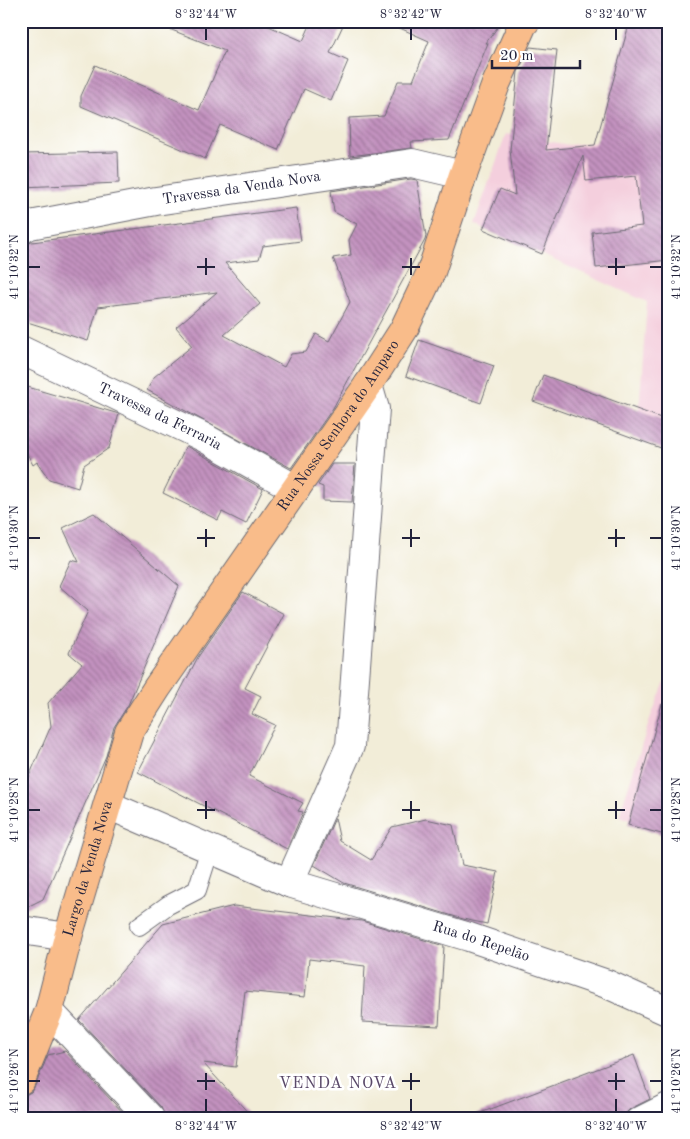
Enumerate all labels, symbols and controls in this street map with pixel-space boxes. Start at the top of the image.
text: 8°32'44"W [175,9,237,21]
text: 8°32'42"W [380,9,442,21]
text: 8°32'40"W [585,9,647,21]
scale bar [492,38,580,70]
text: 20 m [500,49,534,64]
street label: Travessa da Venda Nova [161,169,322,207]
text: 41°10'32"N [9,234,21,300]
text: 41°10'32"N [671,234,683,300]
street label: Rua Nossa Senhora do Amparo [275,338,402,514]
street label: Travessa da Ferraria [96,380,225,454]
text: 41°10'30"N [9,505,21,571]
text: 41°10'30"N [671,505,683,571]
text: 41°10'28"N [9,777,21,843]
text: 41°10'28"N [671,777,683,843]
street label: Largo da Venda Nova [61,799,116,938]
street label: Rua do Repelão [431,919,532,965]
text: 41°10'26"N [9,1048,21,1114]
text: 41°10'26"N [671,1048,683,1114]
district label: VENDA NOVA [279,1076,397,1092]
text: 8°32'44"W [175,1121,237,1133]
text: 8°32'42"W [380,1121,442,1133]
text: 8°32'40"W [585,1121,647,1133]

